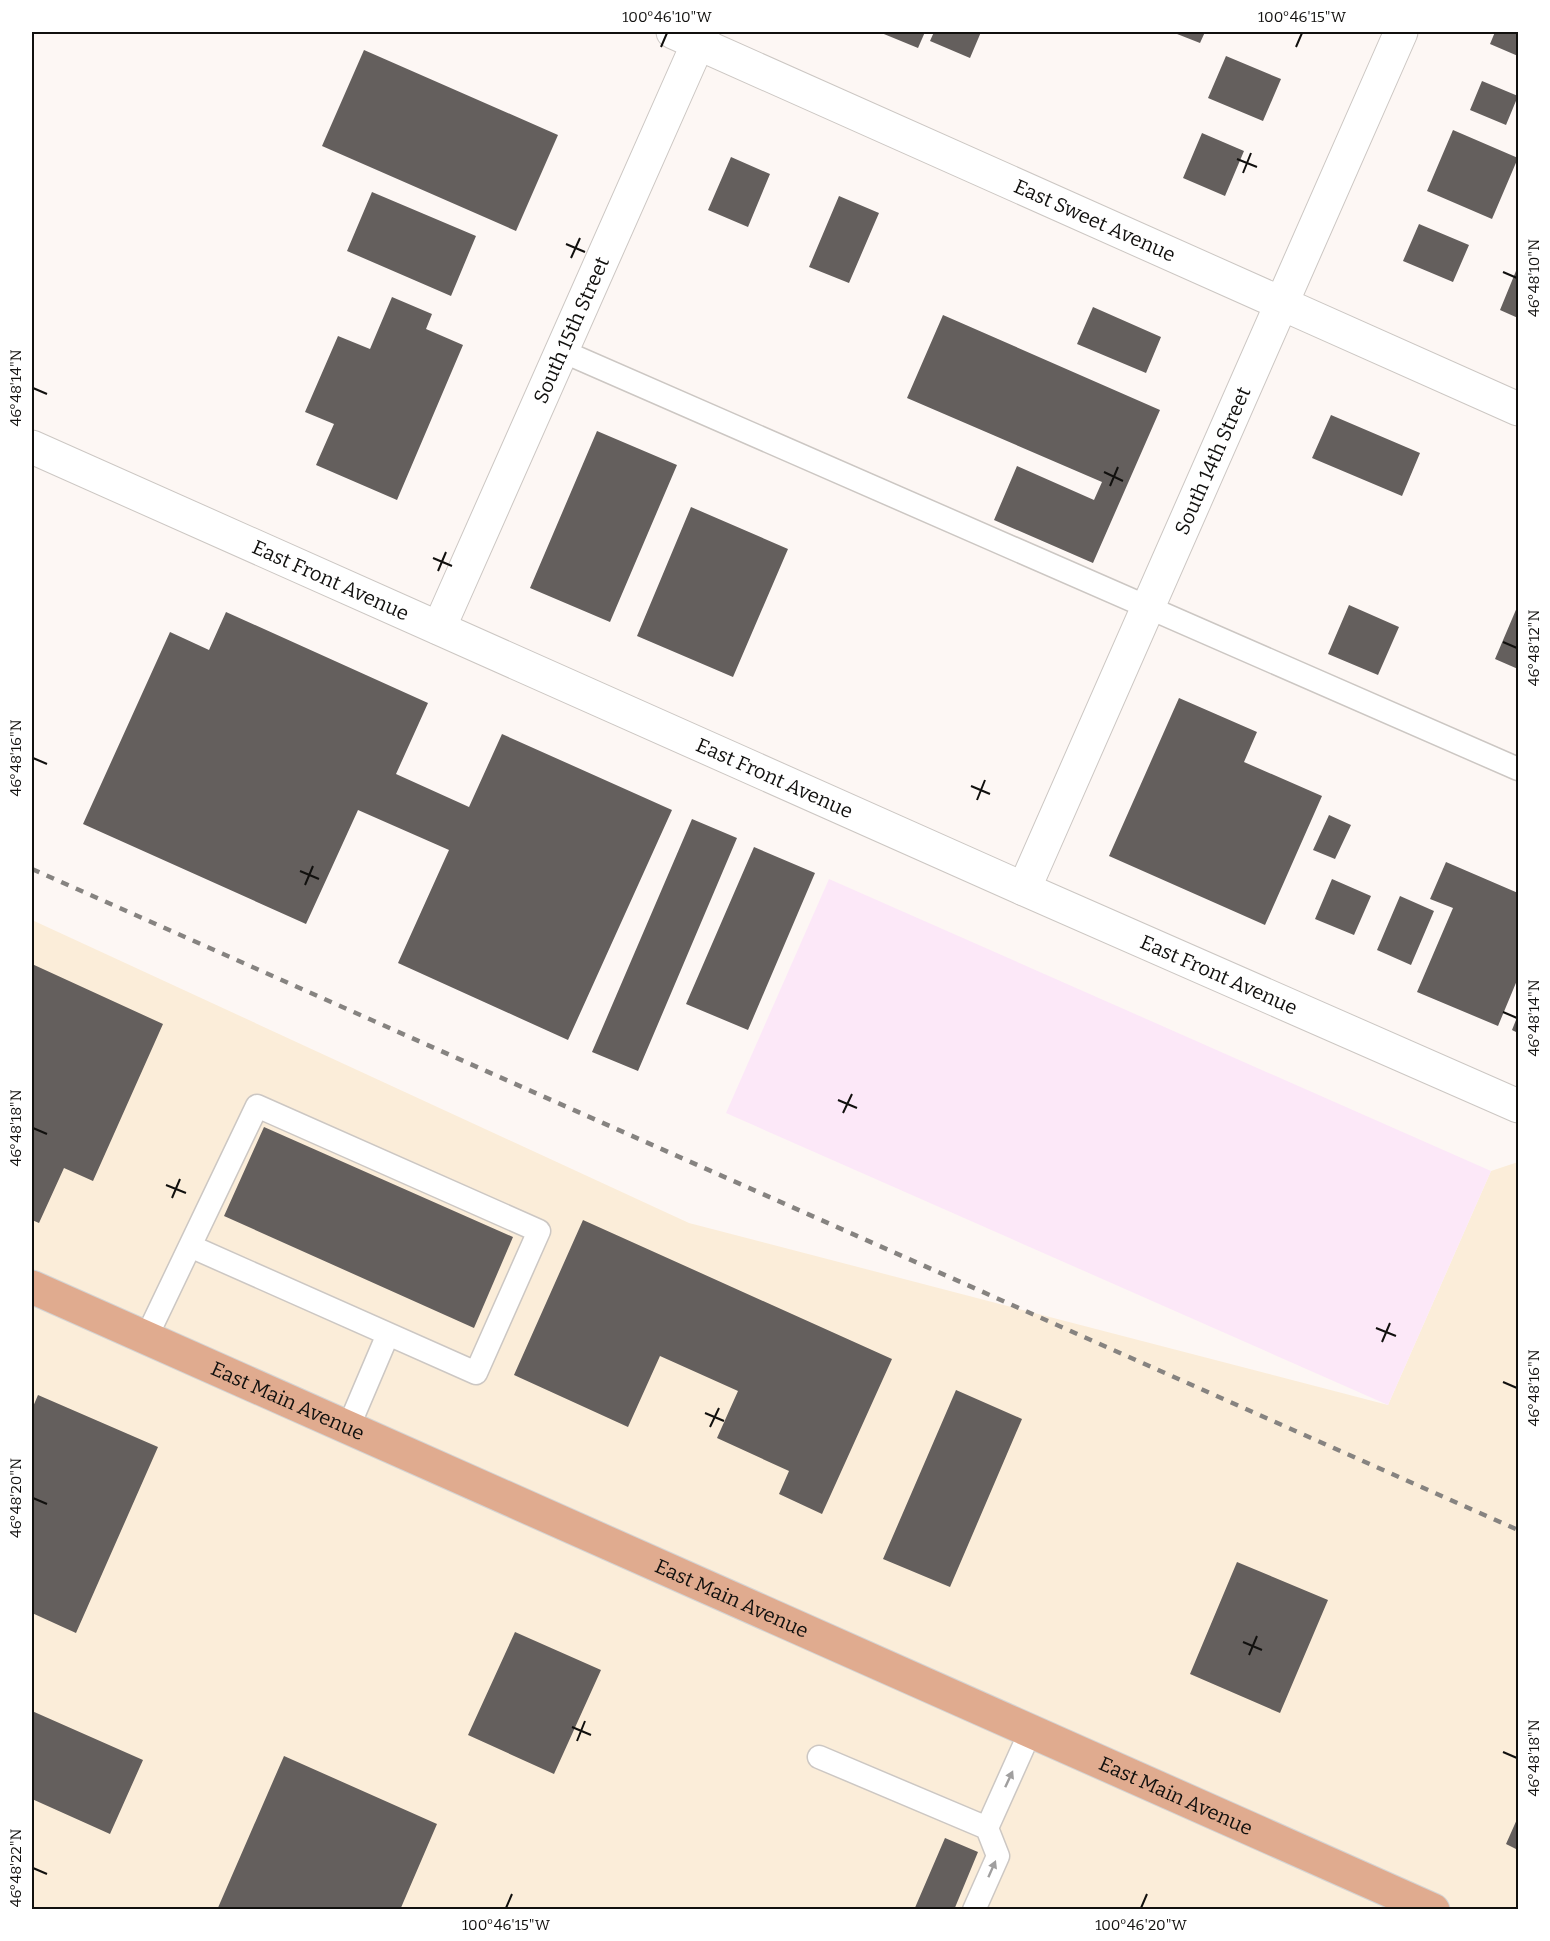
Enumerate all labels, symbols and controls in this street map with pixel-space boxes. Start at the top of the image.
text: 100°46'10"W [622,8,712,26]
text: 100°46'15"W [1258,8,1347,26]
street label: East Sweet Avenue [1010,174,1179,267]
text: 46°48'10"N [1525,239,1543,317]
street label: South 15th Street [528,253,614,407]
text: 46°48'14"N [7,349,25,427]
street label: South 14th Street [1169,383,1255,538]
street label: East Front Avenue [249,535,413,625]
text: 46°48'12"N [1525,610,1543,686]
text: 46°48'16"N [7,719,25,797]
street label: East Front Avenue [693,733,857,823]
street label: East Front Avenue [1137,930,1301,1020]
text: 46°48'14"N [1525,979,1543,1057]
text: 46°48'18"N [7,1089,25,1167]
text: 46°48'16"N [1525,1349,1543,1427]
street label: East Main Avenue [207,1356,368,1445]
text: 46°48'20"N [7,1458,25,1538]
street label: East Main Avenue [652,1554,812,1643]
text: 46°48'18"N [1525,1719,1543,1797]
street label: East Main Avenue [1096,1751,1256,1840]
one-way arrow [1005,1771,1014,1788]
text: 46°48'22"N [7,1829,25,1907]
one-way arrow [988,1860,998,1878]
text: 100°46'15"W [462,1916,551,1934]
text: 100°46'20"W [1095,1916,1187,1934]

